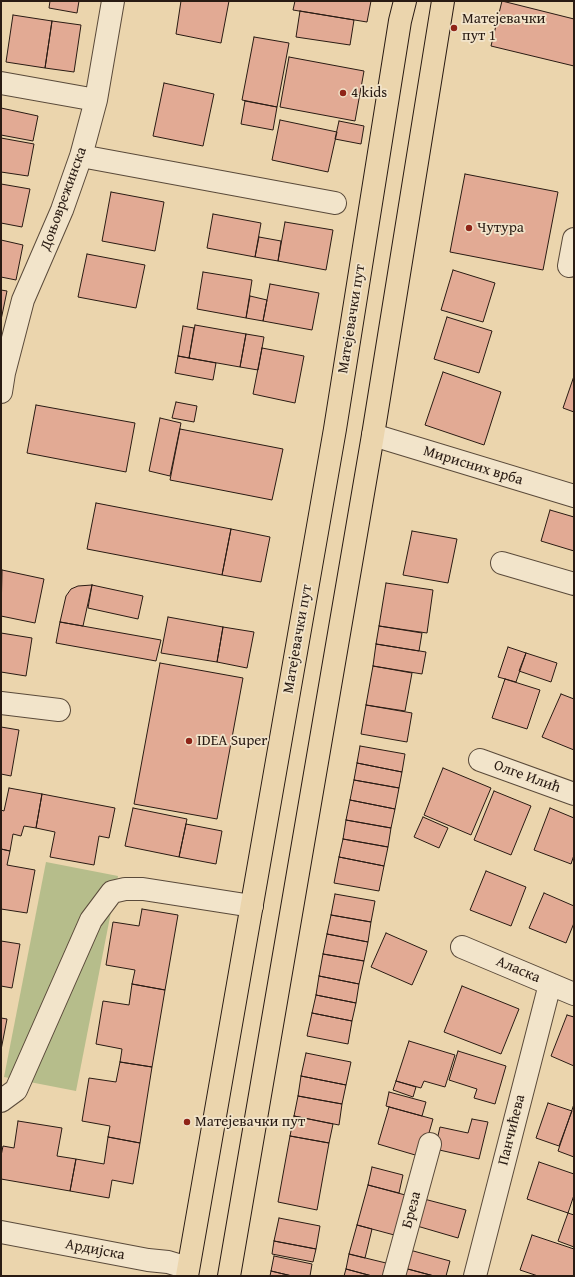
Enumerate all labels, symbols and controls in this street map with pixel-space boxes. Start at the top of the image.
place label: Матејевачки пут 1 [462,10,546,45]
marker: Матејевачки пут 1 [449,23,459,33]
place label: 4 kids [351,84,387,102]
marker: 4 kids [338,88,348,98]
street label: Доњоврежинска [37,145,91,253]
place label: Чутура [477,219,524,237]
marker: Чутура [464,223,474,233]
street label: Матејевачки пут [334,263,370,375]
street label: Мирисних врба [421,442,525,490]
street label: Матејевачки пут [280,583,316,695]
place label: IDEA Super [197,732,267,750]
marker: IDEA Super [184,736,194,746]
street label: Олге Илић [491,757,563,797]
street label: Аласка [493,953,543,987]
street label: Панчићева [495,1093,529,1167]
place label: Матејевачки пут [195,1113,305,1131]
marker: Матејевачки пут [182,1117,192,1127]
street label: Бреза [398,1190,426,1230]
street label: Ардијска [64,1235,126,1265]

